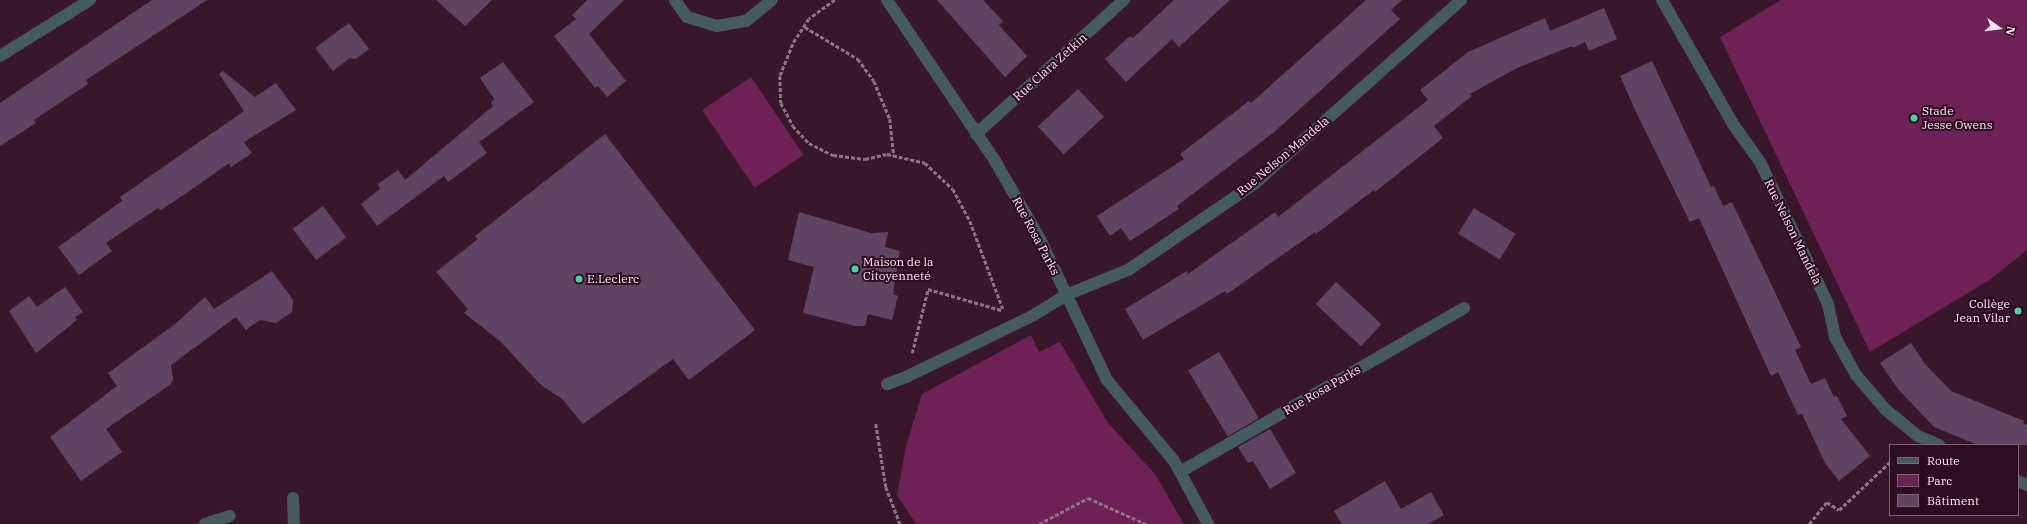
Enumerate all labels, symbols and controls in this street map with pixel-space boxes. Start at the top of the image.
north arrow [1979,8,2019,48]
text: N [2003,25,2018,37]
street label: Rue Clara Zetkin [1010,30,1090,104]
place label: Stade Jesse Owens [1922,104,1993,132]
street label: Rue Nelson Mandela [1234,113,1332,199]
marker: Stade Jesse Owens [1909,113,1919,123]
street label: Rue Nelson Mandela [1761,177,1825,287]
street label: Rue Rosa Parks [1009,194,1063,278]
place label: Maison de la Citoyenneté [863,255,934,283]
marker: Maison de la Citoyenneté [850,264,860,274]
place label: E.Leclerc [587,272,639,286]
marker: E.Leclerc [574,274,584,284]
place label: Collège Jean Vilar [1954,297,2010,325]
marker: Collège Jean Vilar [2013,306,2023,316]
street label: Rue Rosa Parks [1281,362,1363,418]
legend [1889,444,2019,516]
text: Route [1927,453,1960,468]
text: Parc [1927,473,1952,488]
text: Bâtiment [1927,493,1979,508]

